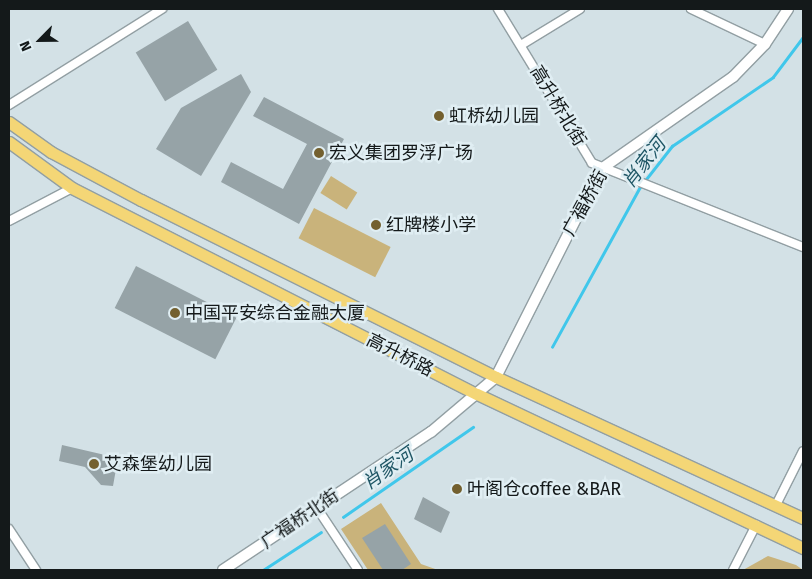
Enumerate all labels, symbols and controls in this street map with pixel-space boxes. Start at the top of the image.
north arrow [15,15,65,65]
text: N [16,38,35,54]
street label: 高升桥北街 [526,62,590,150]
place label: 虹桥幼儿园 [449,105,539,127]
marker: 虹桥幼儿园 [433,110,445,122]
water label: 肖家河 [617,134,671,192]
place label: 宏义集团罗浮广场 [329,142,473,164]
marker: 宏义集团罗浮广场 [313,147,325,159]
street label: 广福桥街 [558,166,612,240]
place label: 红牌楼小学 [386,214,476,236]
marker: 红牌楼小学 [370,219,382,231]
place label: 中国平安综合金融大厦 [185,302,365,324]
marker: 中国平安综合金融大厦 [169,307,181,319]
street label: 高升桥路 [363,329,437,381]
water label: 肖家河 [358,443,418,495]
place label: 艾森堡幼儿园 [104,453,212,475]
marker: 艾森堡幼儿园 [88,458,100,470]
place label: 叶阁仓coffee &BAR [467,478,621,500]
marker: 叶阁仓coffee &BAR [451,483,463,495]
street label: 广福桥北街 [257,485,343,553]

